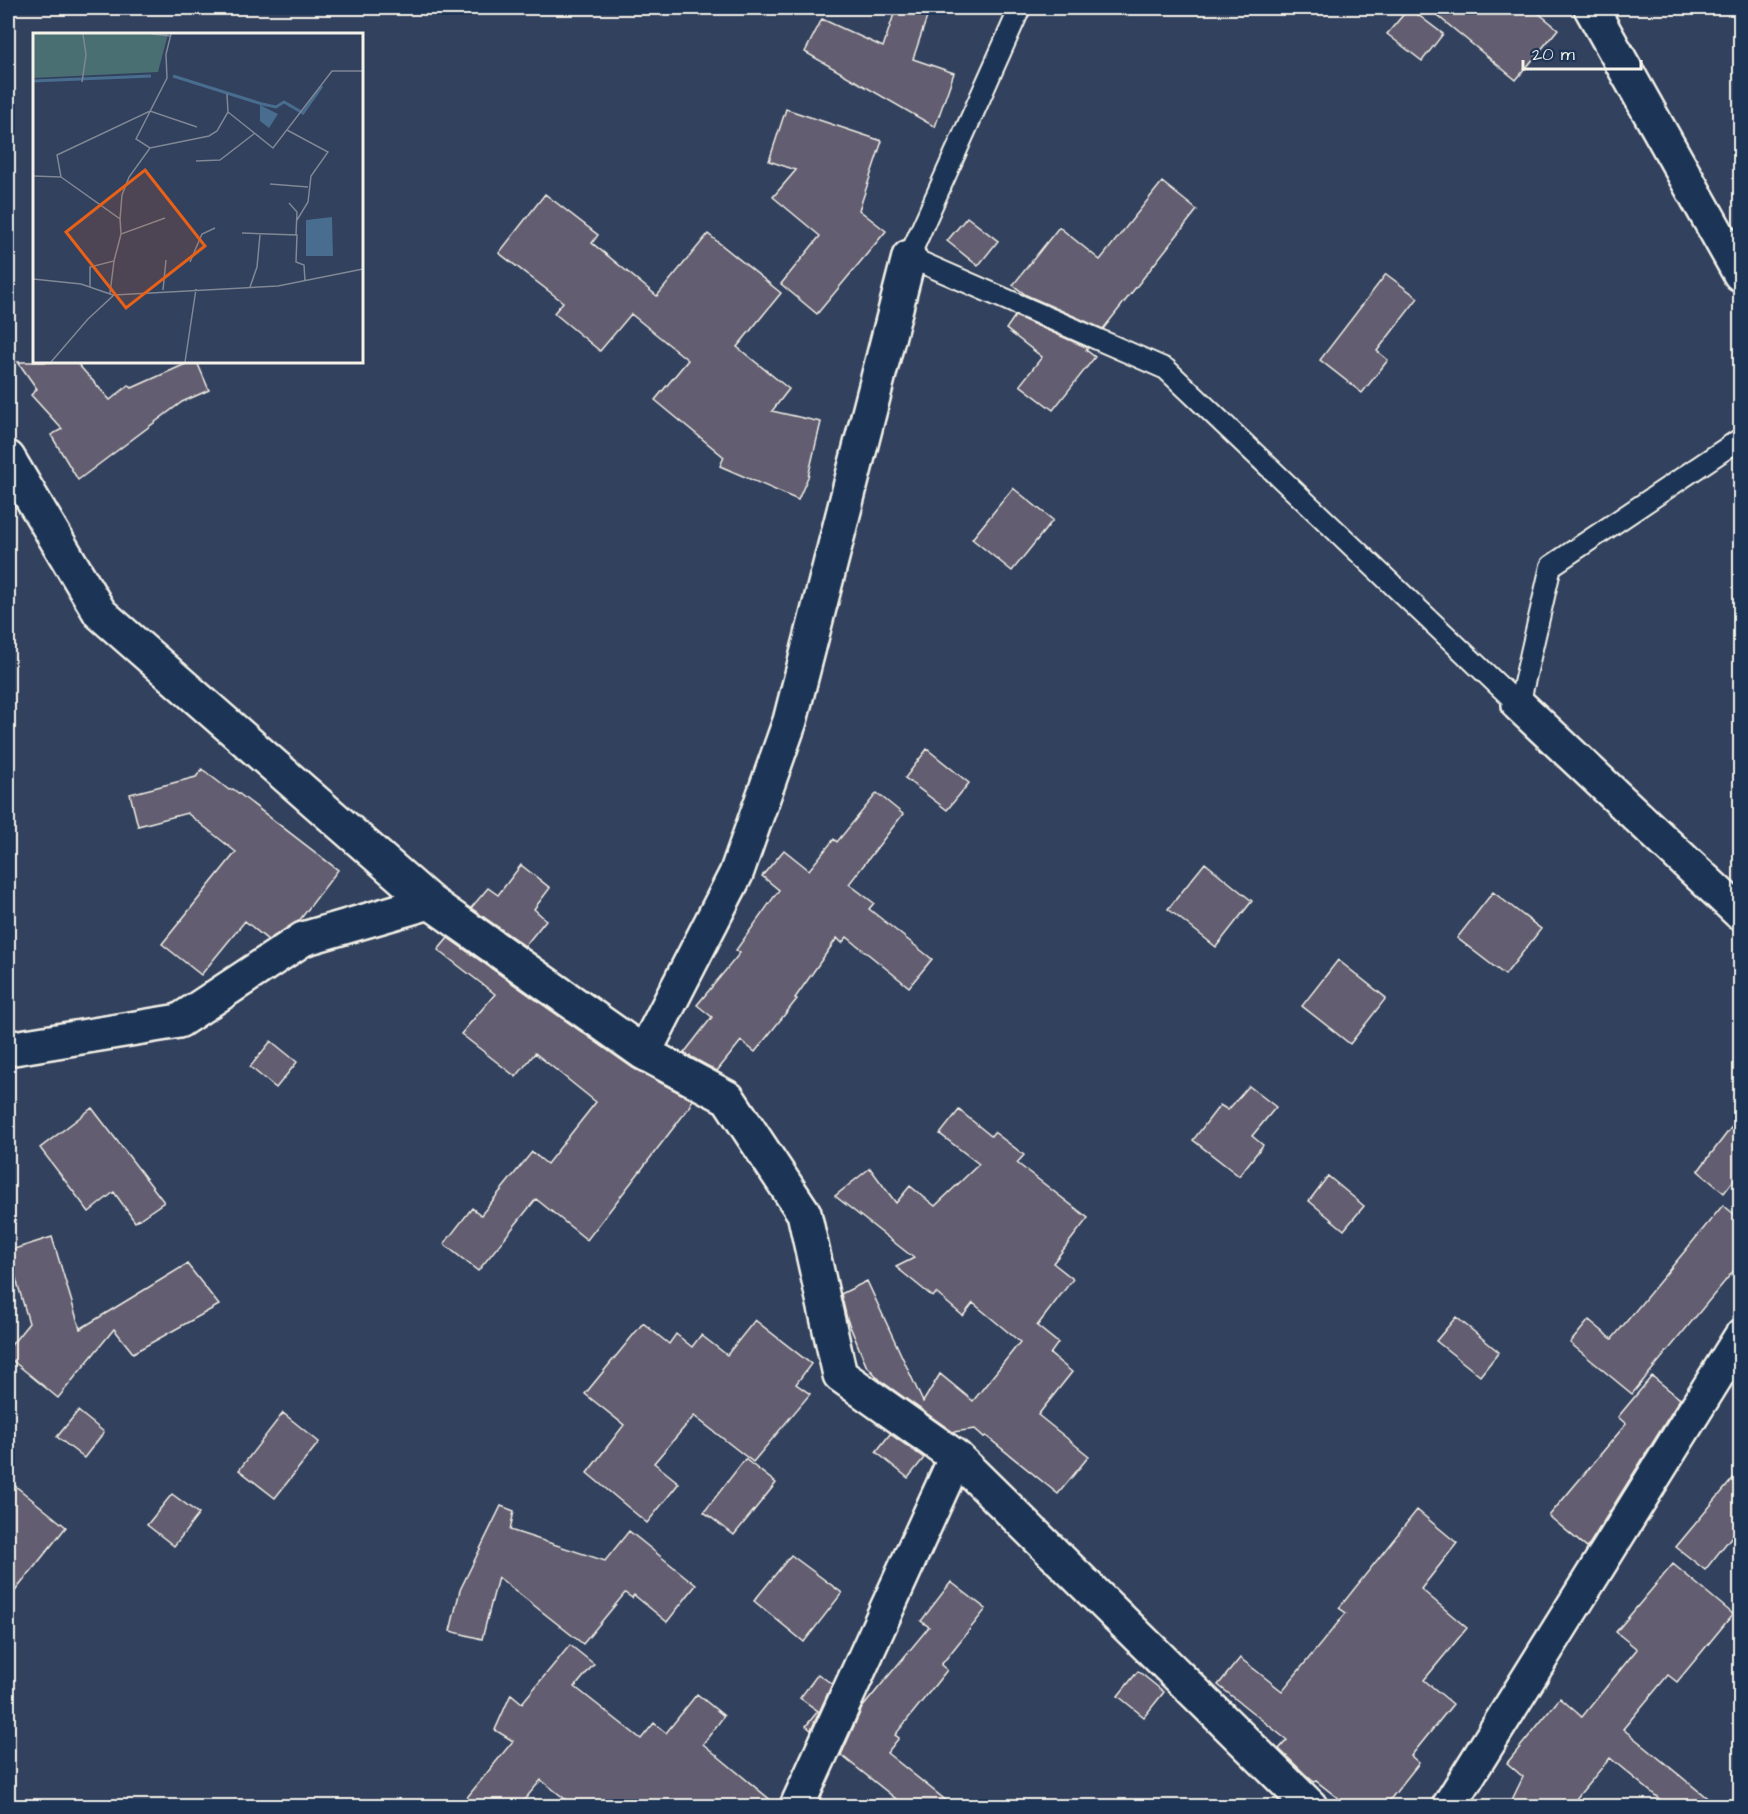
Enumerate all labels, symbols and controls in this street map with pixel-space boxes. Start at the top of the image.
inset map [33,33,363,363]
scale bar [1523,33,1642,71]
text: 20 m [1532,42,1575,67]

